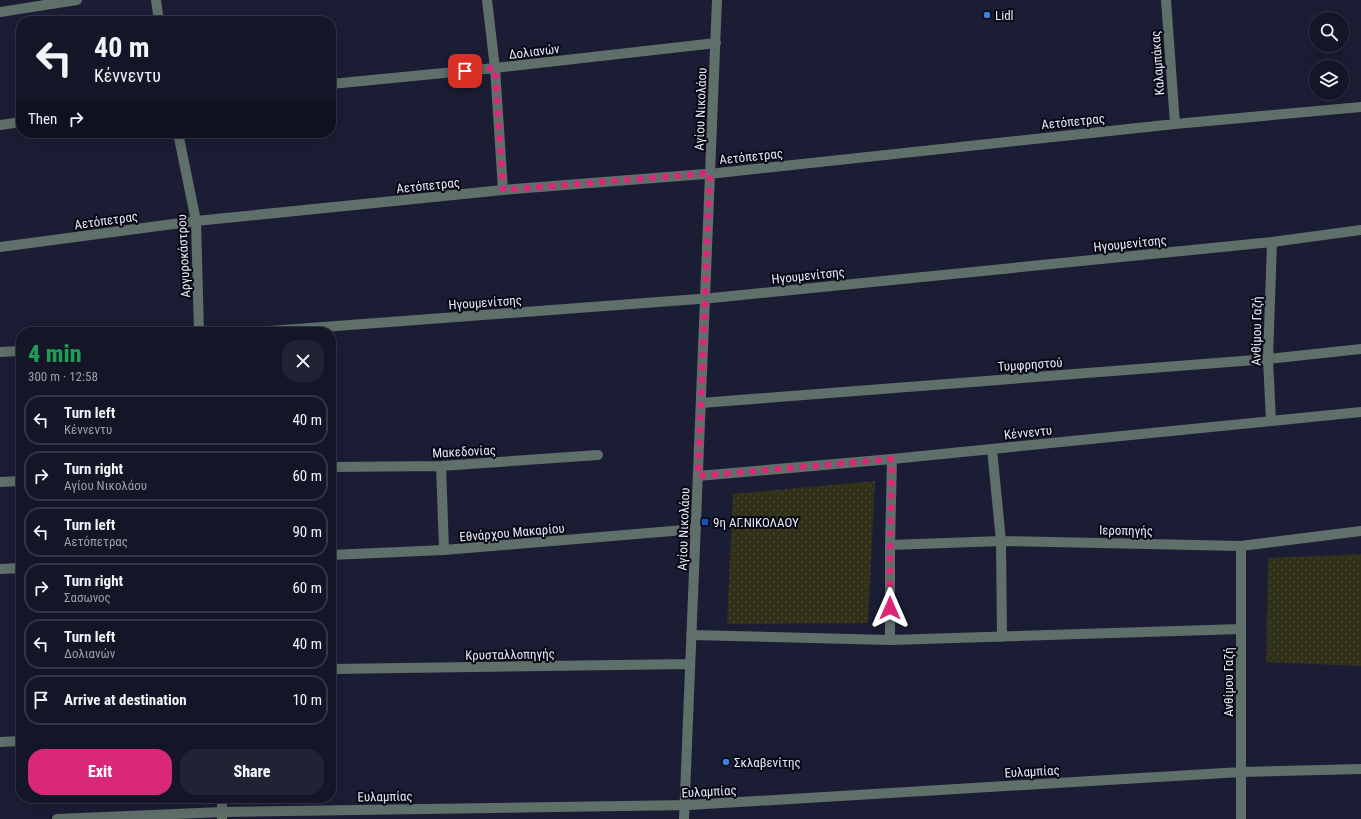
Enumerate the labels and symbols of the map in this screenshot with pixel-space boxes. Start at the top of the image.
place label: Lidl [995,8,1014,23]
marker: Lidl [982,10,992,20]
street label: Καλαμπάκας [1148,30,1167,96]
street label: Δολιανών [508,41,561,62]
pin [448,54,482,88]
street label: Αγίου Νικολάου [692,67,709,151]
street label: Αετόπετρας [1040,111,1106,132]
street label: Αετόπετρας [718,146,784,167]
street label: Αετόπετρας [395,175,461,196]
street label: Αετόπετρας [73,209,139,232]
street label: Αργυροκάστρου [174,214,193,298]
street label: Ηγουμενίτσης [1093,232,1167,255]
street label: Ηγουμενίτσης [771,264,845,287]
street label: Ηγουμενίτσης [448,292,522,313]
street label: Ανθίμου Γαζή [1248,296,1265,366]
street label: Τυμφρηστού [997,355,1063,374]
street label: Κέννεντυ [1003,423,1053,442]
street label: Μακεδονίας [432,442,496,461]
street label: Αγίου Νικολάου [675,487,692,571]
place label: 9η ΑΓ.ΝΙΚΟΛΑΟΥ [713,515,799,530]
marker: 9η ΑΓ.ΝΙΚΟΛΑΟΥ [700,517,710,527]
street label: Εθνάρχου Μακαρίου [459,520,565,545]
street label: Ιεροπηγής [1099,523,1153,538]
position arrow [869,587,911,629]
street label: Κρυσταλλοπηγής [465,646,555,663]
street label: Ανθίμου Γαζή [1221,647,1236,717]
place label: Σκλαβενίτης [734,755,801,770]
marker: Σκλαβενίτης [721,757,731,767]
street label: Ευλαμπίας [1004,763,1060,780]
street label: Ευλαμπίας [681,783,737,800]
street label: Ευλαμπίας [357,789,413,804]

